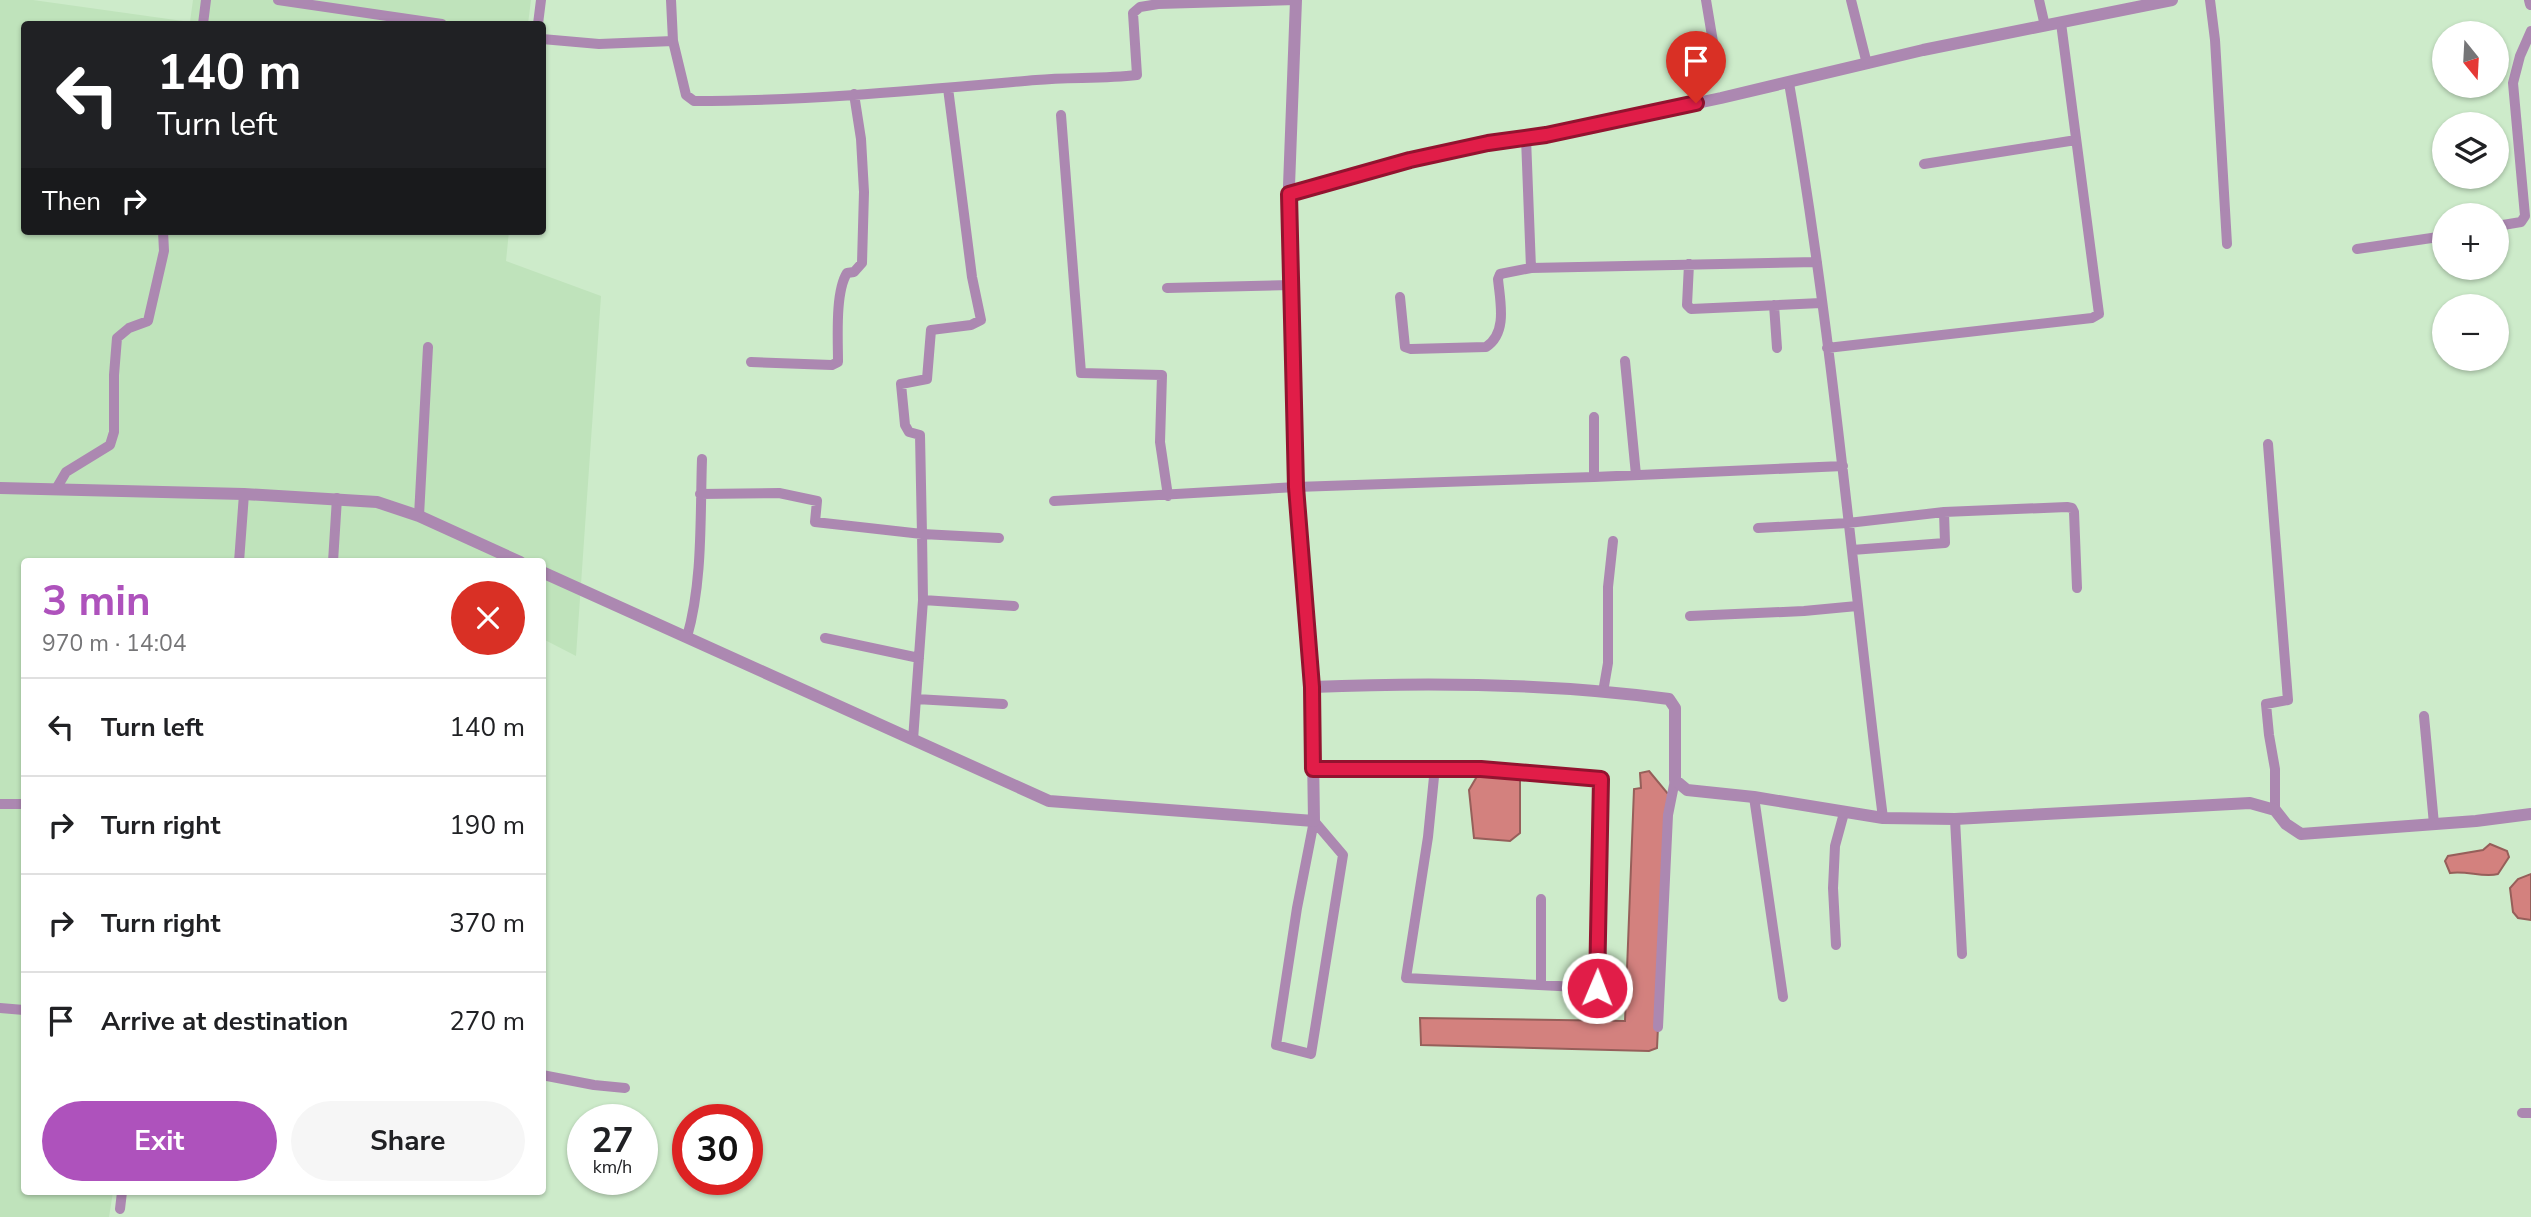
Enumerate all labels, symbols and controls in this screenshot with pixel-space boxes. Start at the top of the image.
north arrow [2432,21,2510,98]
map controls [2432,21,2509,371]
pin [1666,31,1726,103]
text: 140 m [157,39,301,106]
icon: arrive [1677,42,1715,80]
icon: left [42,49,133,140]
text: Turn left [157,103,277,146]
button: layers [2432,112,2509,189]
icon: right [115,182,153,220]
text: Then [42,184,101,219]
button: + [2432,203,2509,280]
button: − [2432,294,2509,371]
text: 3 min [42,573,151,630]
button: close [451,581,525,655]
text: 970 m · 14:04 [42,628,187,659]
icon: left [42,708,80,746]
text: Turn left [101,710,204,745]
text: 140 m [449,710,525,745]
icon: right [42,806,80,844]
text: Turn right [101,808,220,843]
text: 190 m [449,808,525,843]
icon: right [42,904,80,942]
text: Turn right [101,906,220,941]
text: 370 m [449,906,525,941]
position arrow [1560,951,1634,1025]
icon: arrive [42,1002,80,1040]
text: Arrive at destination [101,1004,348,1039]
text: 270 m [449,1004,525,1039]
button: Exit [42,1101,277,1181]
button: Share [291,1101,525,1181]
speed limit sign: 30 [672,1104,763,1195]
text: 27 [591,1117,634,1164]
text: km/h [593,1155,632,1179]

